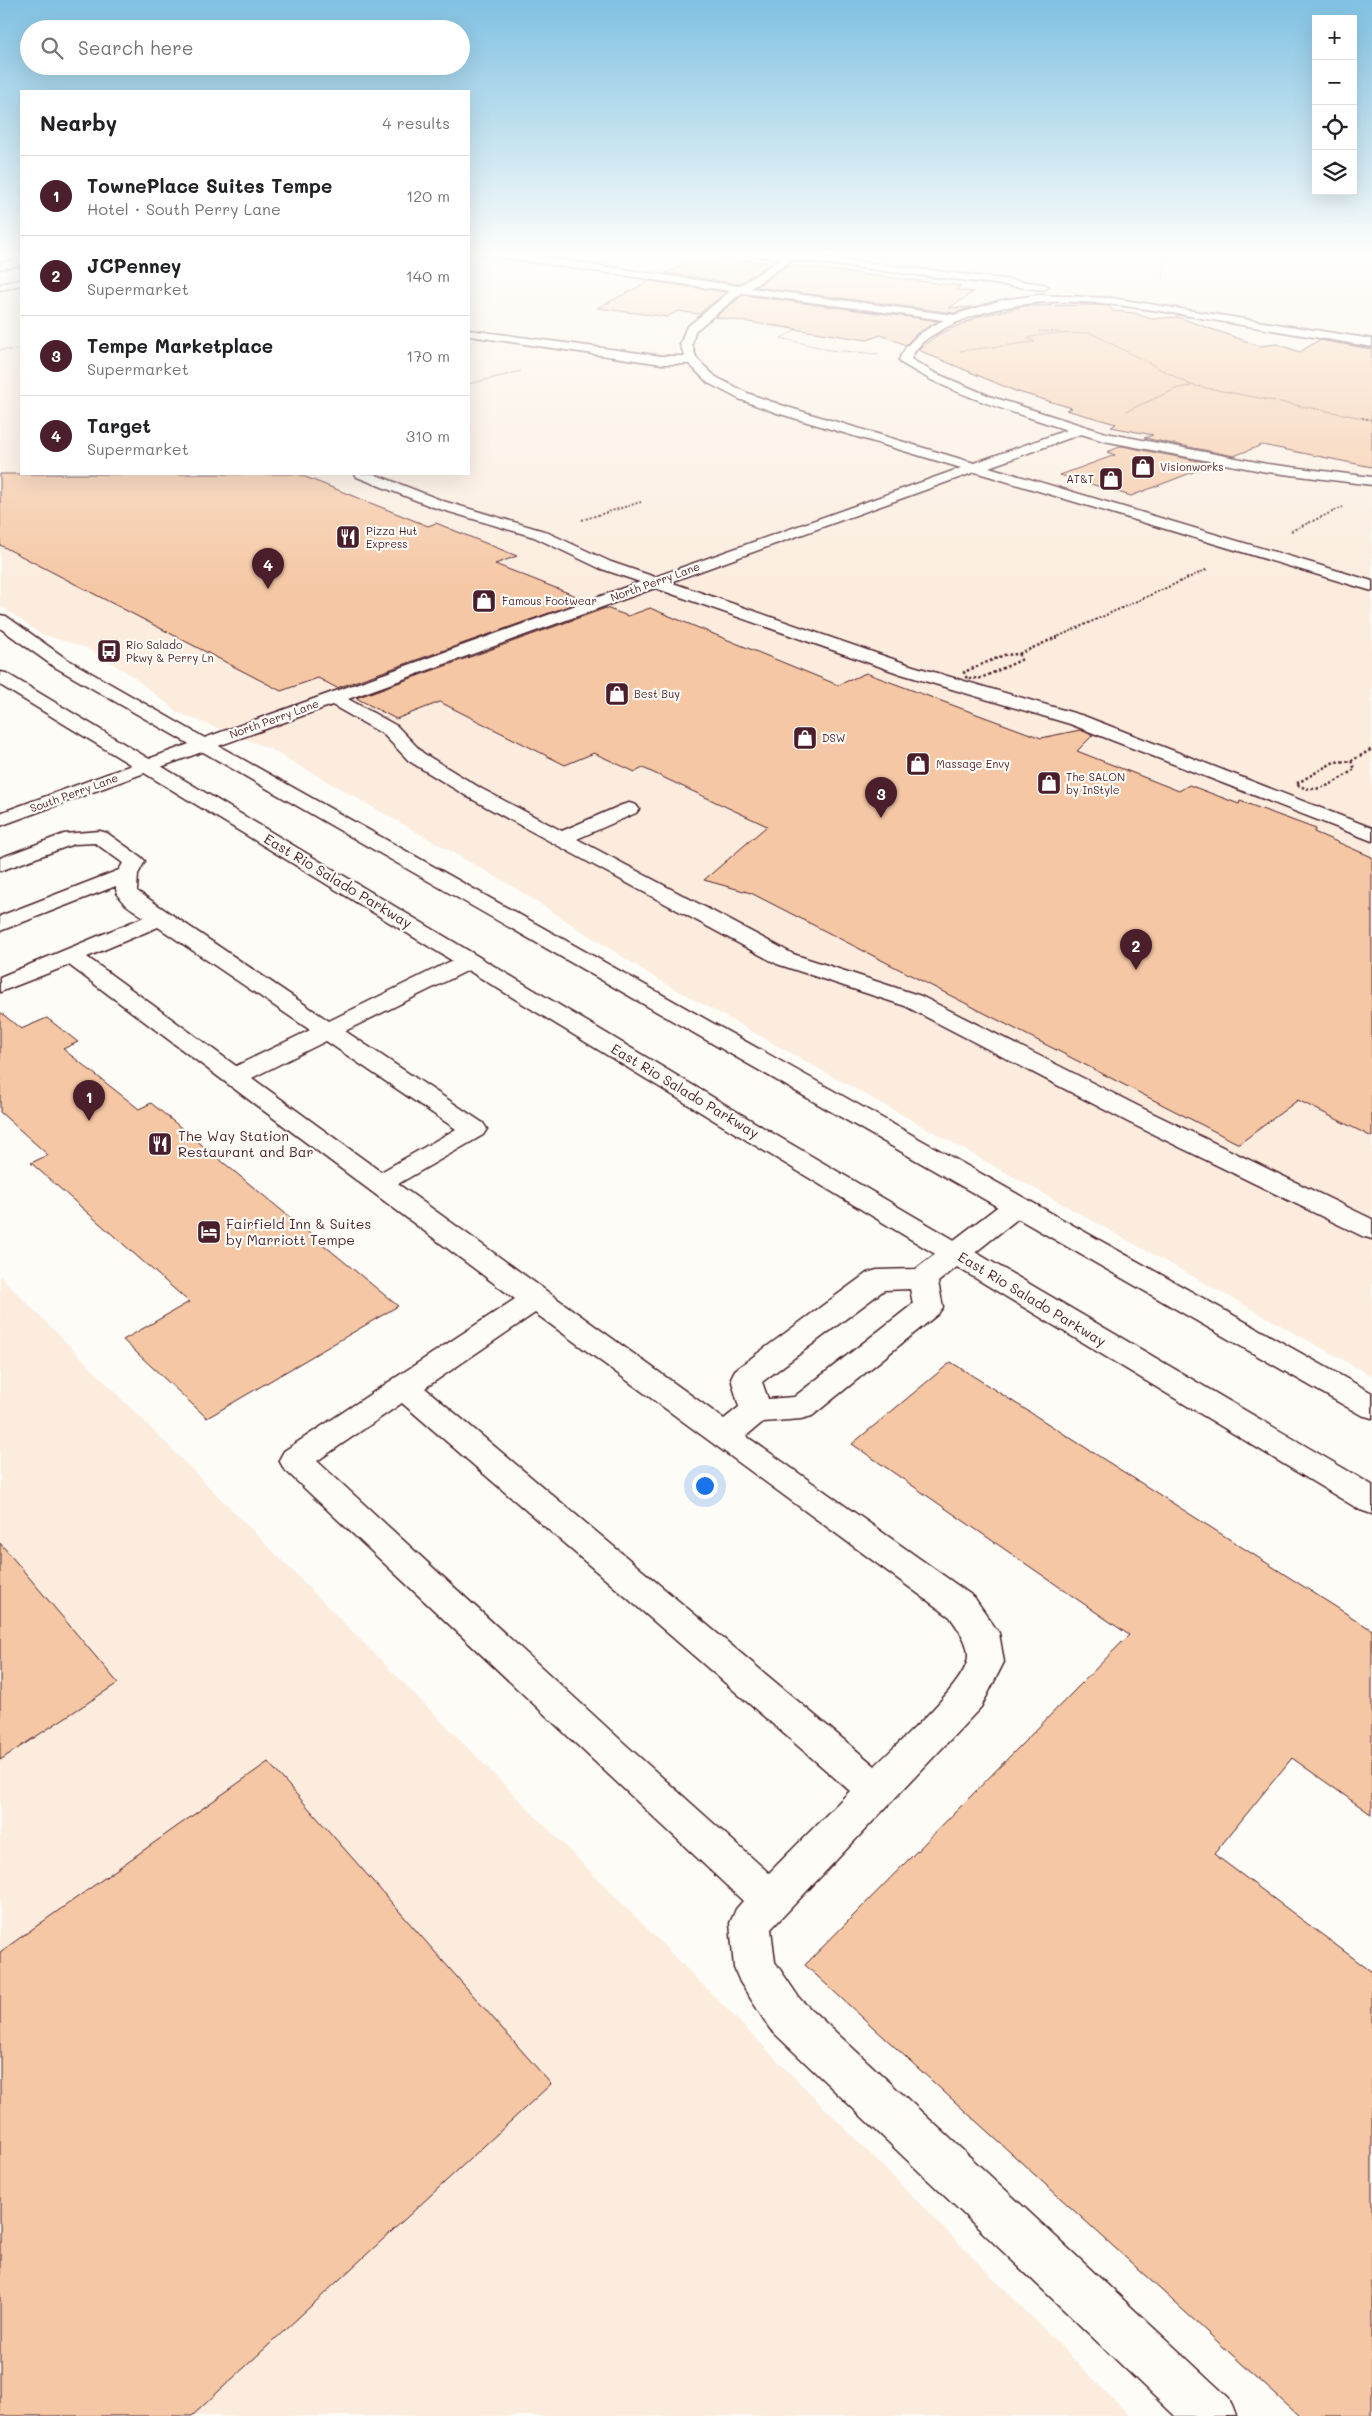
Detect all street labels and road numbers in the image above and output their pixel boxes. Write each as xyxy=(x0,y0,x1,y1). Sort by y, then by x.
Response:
street label: North Perry Lane xyxy=(608,558,702,605)
street label: North Perry Lane xyxy=(227,695,321,742)
street label: South Perry Lane xyxy=(28,770,120,815)
street label: East Rio Salado Parkway xyxy=(261,829,416,932)
street label: East Rio Salado Parkway xyxy=(608,1039,763,1142)
street label: East Rio Salado Parkway xyxy=(955,1247,1110,1350)

